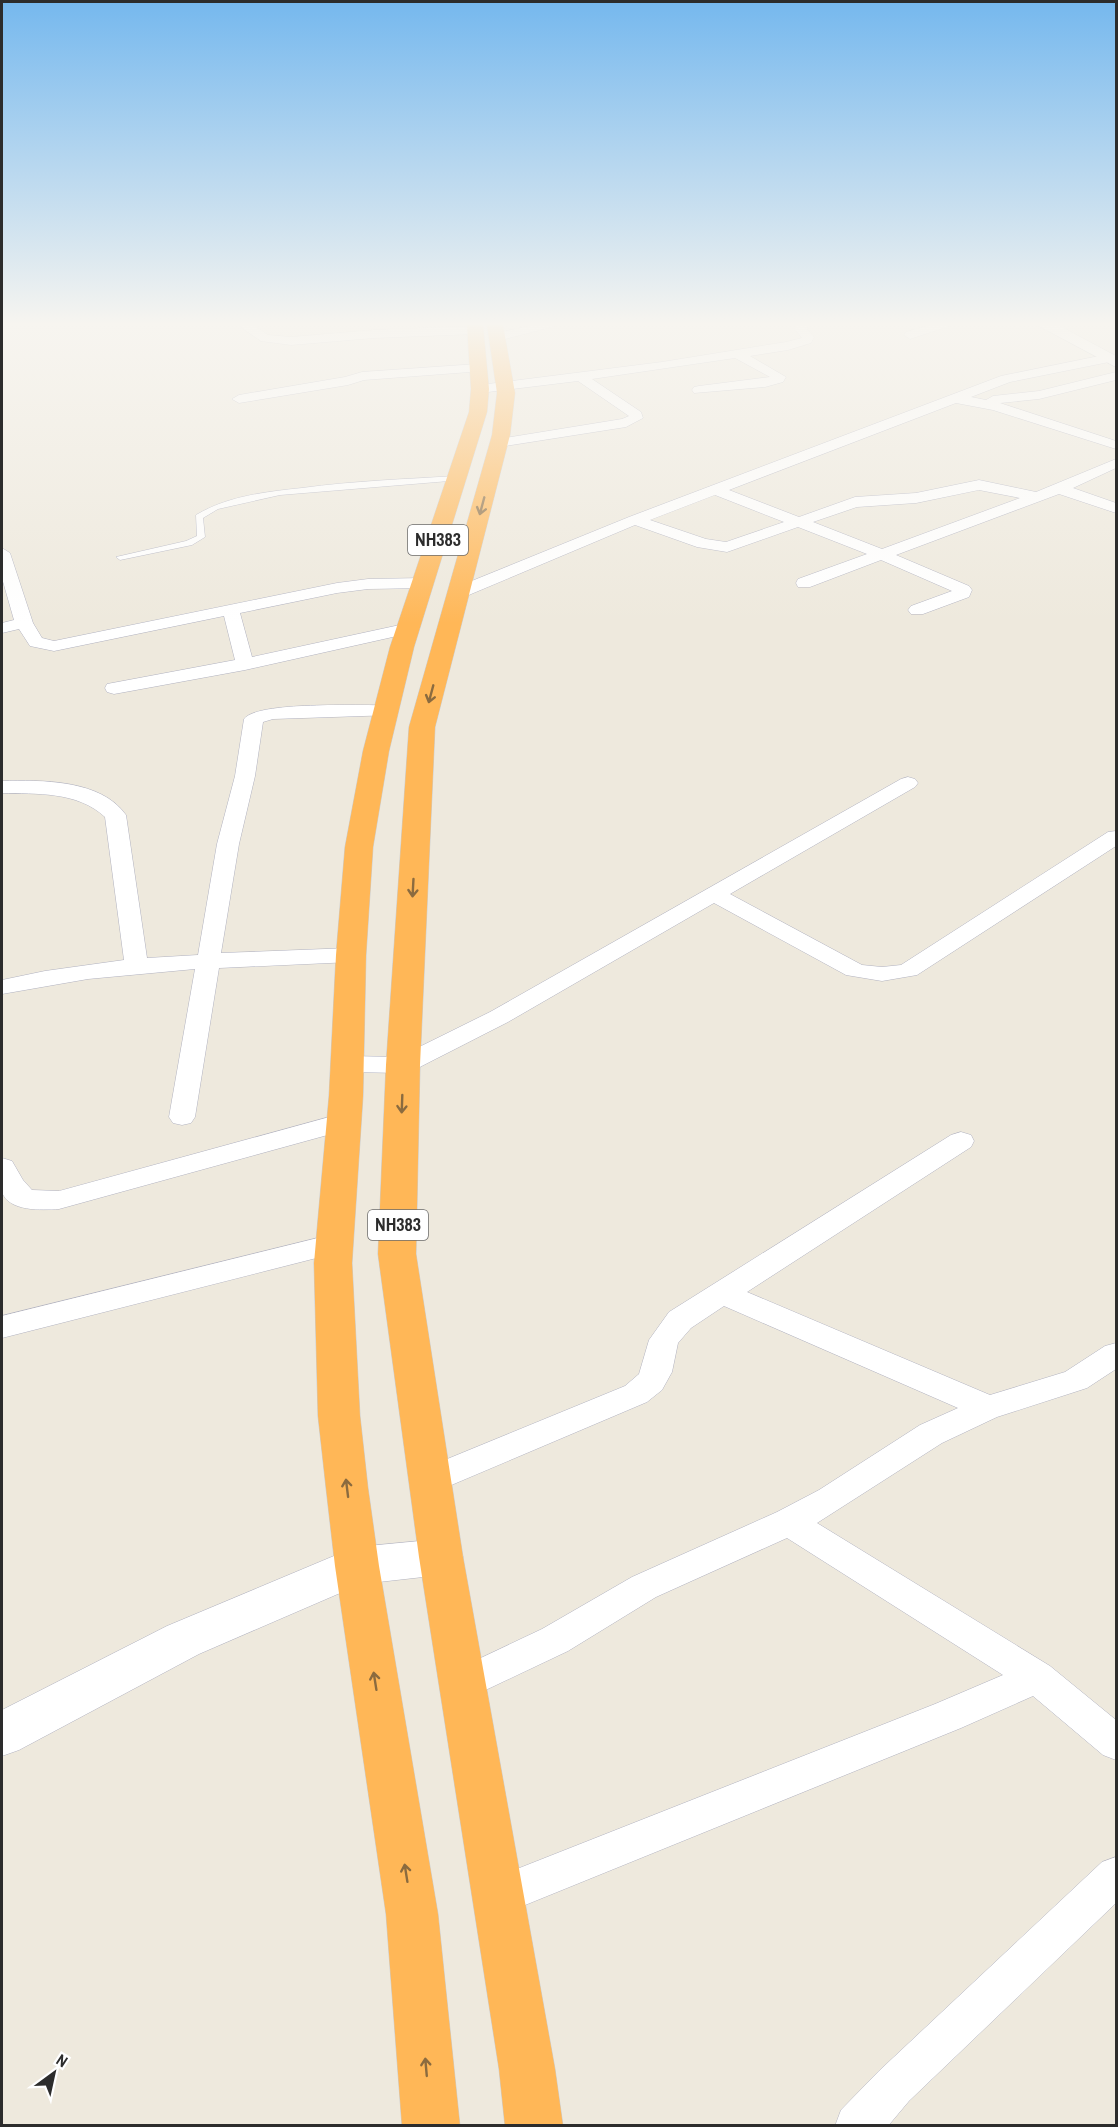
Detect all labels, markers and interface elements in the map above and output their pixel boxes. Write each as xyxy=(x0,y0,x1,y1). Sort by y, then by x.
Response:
one-way arrow xyxy=(476,496,487,515)
road number: NH383 xyxy=(408,525,468,555)
one-way arrow xyxy=(425,684,436,703)
one-way arrow xyxy=(407,877,418,897)
one-way arrow xyxy=(396,1093,407,1113)
road number: NH383 xyxy=(368,1210,428,1240)
one-way arrow xyxy=(341,1478,352,1498)
one-way arrow xyxy=(370,1671,381,1691)
one-way arrow xyxy=(400,1864,411,1884)
north arrow xyxy=(24,2043,84,2103)
text: N xyxy=(52,2049,72,2072)
one-way arrow xyxy=(420,2058,431,2078)

